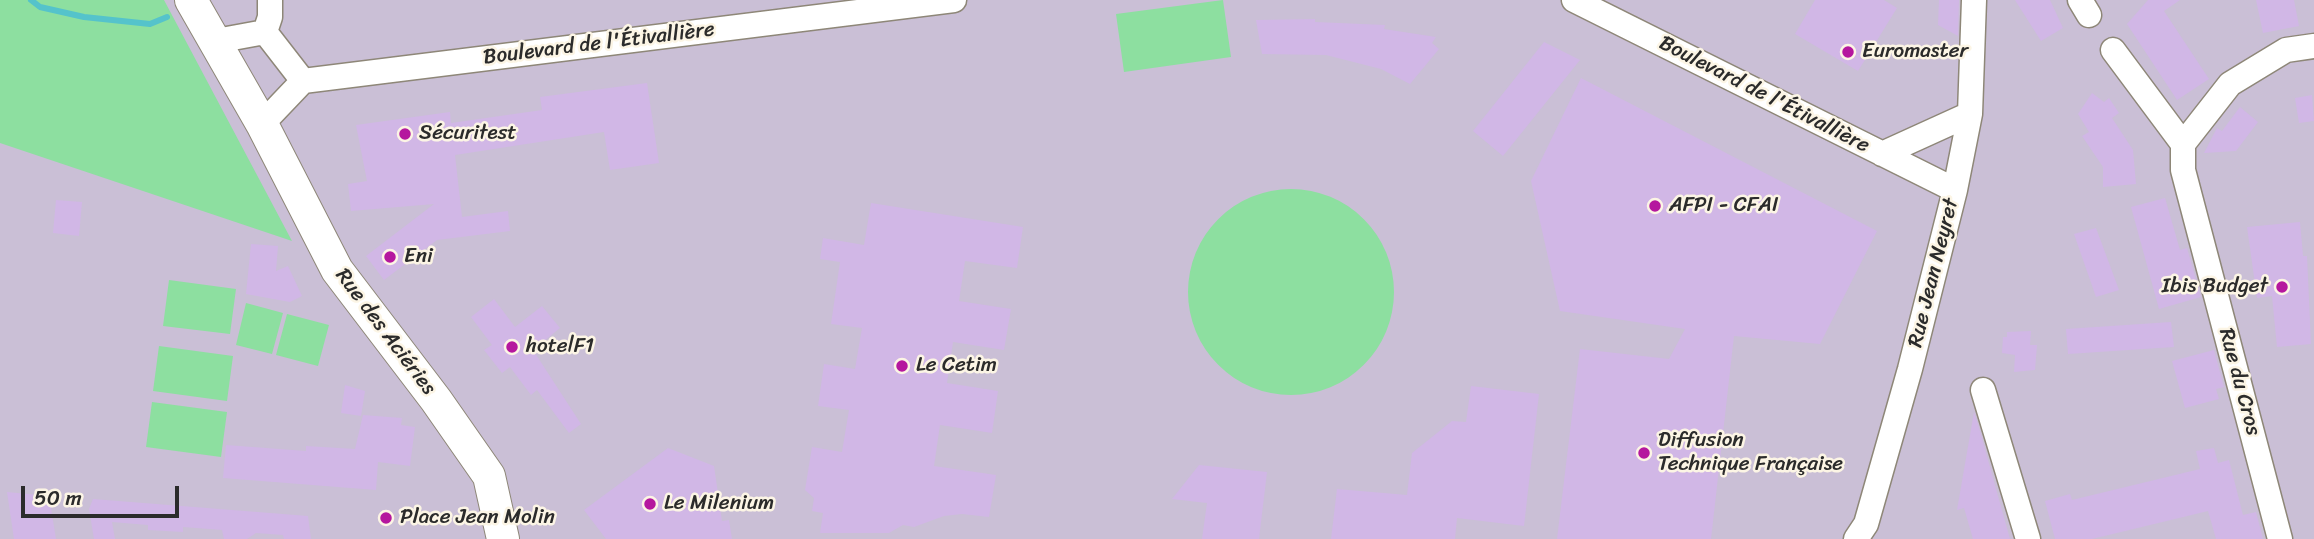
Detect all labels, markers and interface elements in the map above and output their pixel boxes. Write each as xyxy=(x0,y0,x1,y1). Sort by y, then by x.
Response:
street label: Boulevard de l'Étivallière xyxy=(482,17,716,71)
street label: Boulevard de l'Étivallière xyxy=(1655,31,1873,159)
place label: Euromaster xyxy=(1862,39,1968,65)
marker: Euromaster xyxy=(1840,44,1856,60)
place label: Sécuritest xyxy=(419,121,517,147)
marker: Sécuritest xyxy=(397,126,413,142)
place label: AFPI - CFAI xyxy=(1669,193,1778,219)
street label: Rue Jean Neyret xyxy=(1903,196,1965,350)
marker: AFPI - CFAI xyxy=(1647,198,1663,214)
place label: Eni xyxy=(404,244,433,270)
marker: Eni xyxy=(382,249,398,265)
street label: Rue des Aciéries xyxy=(329,264,441,400)
place label: Ibis Budget xyxy=(2162,274,2268,300)
marker: Ibis Budget xyxy=(2274,279,2290,295)
street label: Rue du Cros xyxy=(2213,326,2265,438)
place label: hotelF1 xyxy=(526,334,594,360)
marker: hotelF1 xyxy=(504,339,520,355)
place label: Le Cetim xyxy=(916,353,997,379)
marker: Le Cetim xyxy=(894,358,910,374)
place label: Diffusion Technique Française xyxy=(1658,428,1843,478)
marker: Diffusion Technique Française xyxy=(1636,445,1652,461)
scale bar xyxy=(24,472,182,516)
text: 50 m xyxy=(34,479,82,517)
place label: Le Milenium xyxy=(664,491,774,517)
marker: Le Milenium xyxy=(642,496,658,512)
place label: Place Jean Molin xyxy=(400,505,555,531)
marker: Place Jean Molin xyxy=(378,510,394,526)

